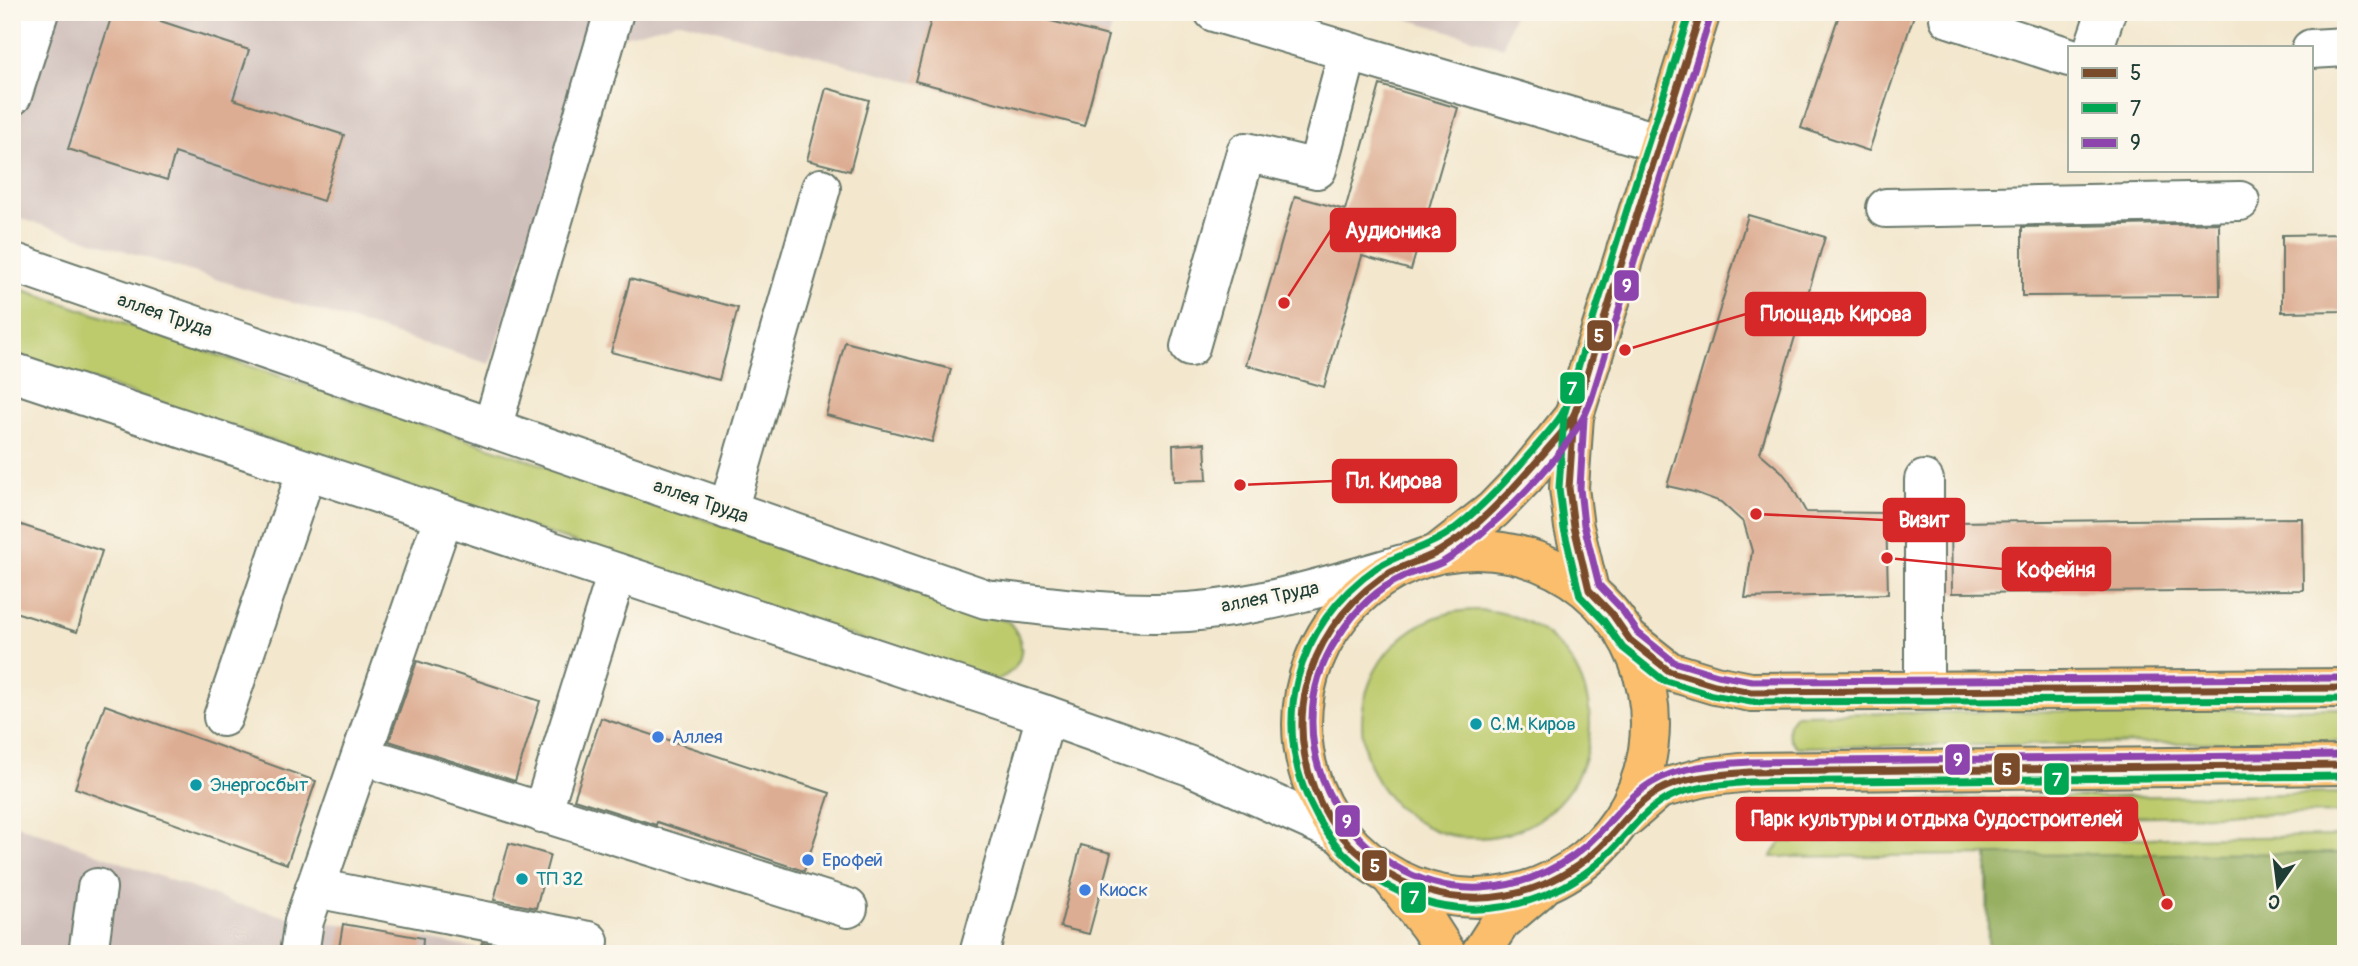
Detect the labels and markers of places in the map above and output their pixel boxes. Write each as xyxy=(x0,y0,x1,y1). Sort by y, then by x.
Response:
callout: Аудионика xyxy=(1331,209,1455,251)
callout: Площадь Кирова xyxy=(1746,293,1925,335)
callout: Пл. Кирова xyxy=(1333,460,1456,502)
callout: Визит xyxy=(1884,499,1964,541)
callout: Кофейня xyxy=(2003,548,2110,590)
place label: С.М. Киров xyxy=(1490,712,1576,736)
marker: С.М. Киров xyxy=(1468,716,1484,732)
place label: Аллея xyxy=(672,725,723,749)
marker: Аллея xyxy=(650,729,666,745)
place label: Энергосбыт xyxy=(210,773,309,797)
marker: Энергосбыт xyxy=(188,777,204,793)
callout: Парк культуры и отдыха Судостроителей xyxy=(1737,798,2137,840)
place label: Ерофей xyxy=(822,848,883,872)
marker: Ерофей xyxy=(800,852,816,868)
place label: ТП 32 xyxy=(536,867,583,891)
marker: ТП 32 xyxy=(514,871,530,887)
place label: Киоск xyxy=(1099,878,1148,902)
marker: Киоск xyxy=(1077,882,1093,898)

